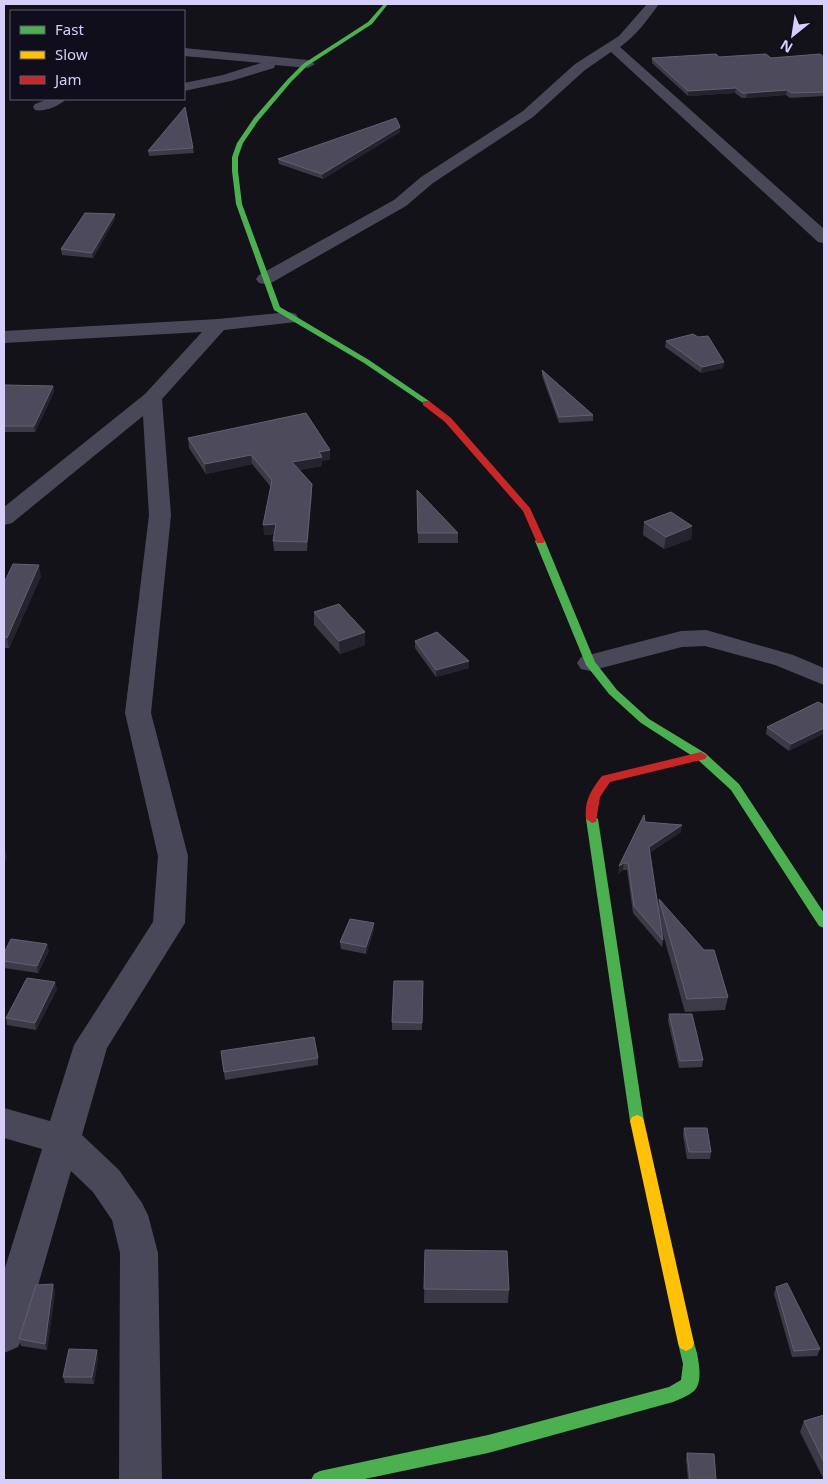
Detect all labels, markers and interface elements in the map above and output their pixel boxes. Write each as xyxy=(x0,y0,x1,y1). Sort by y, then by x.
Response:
legend xyxy=(10,10,185,100)
north arrow xyxy=(768,10,818,60)
text: Fast xyxy=(55,19,84,39)
text: N xyxy=(777,36,796,58)
text: Slow xyxy=(55,44,88,64)
text: Jam xyxy=(53,69,82,89)

